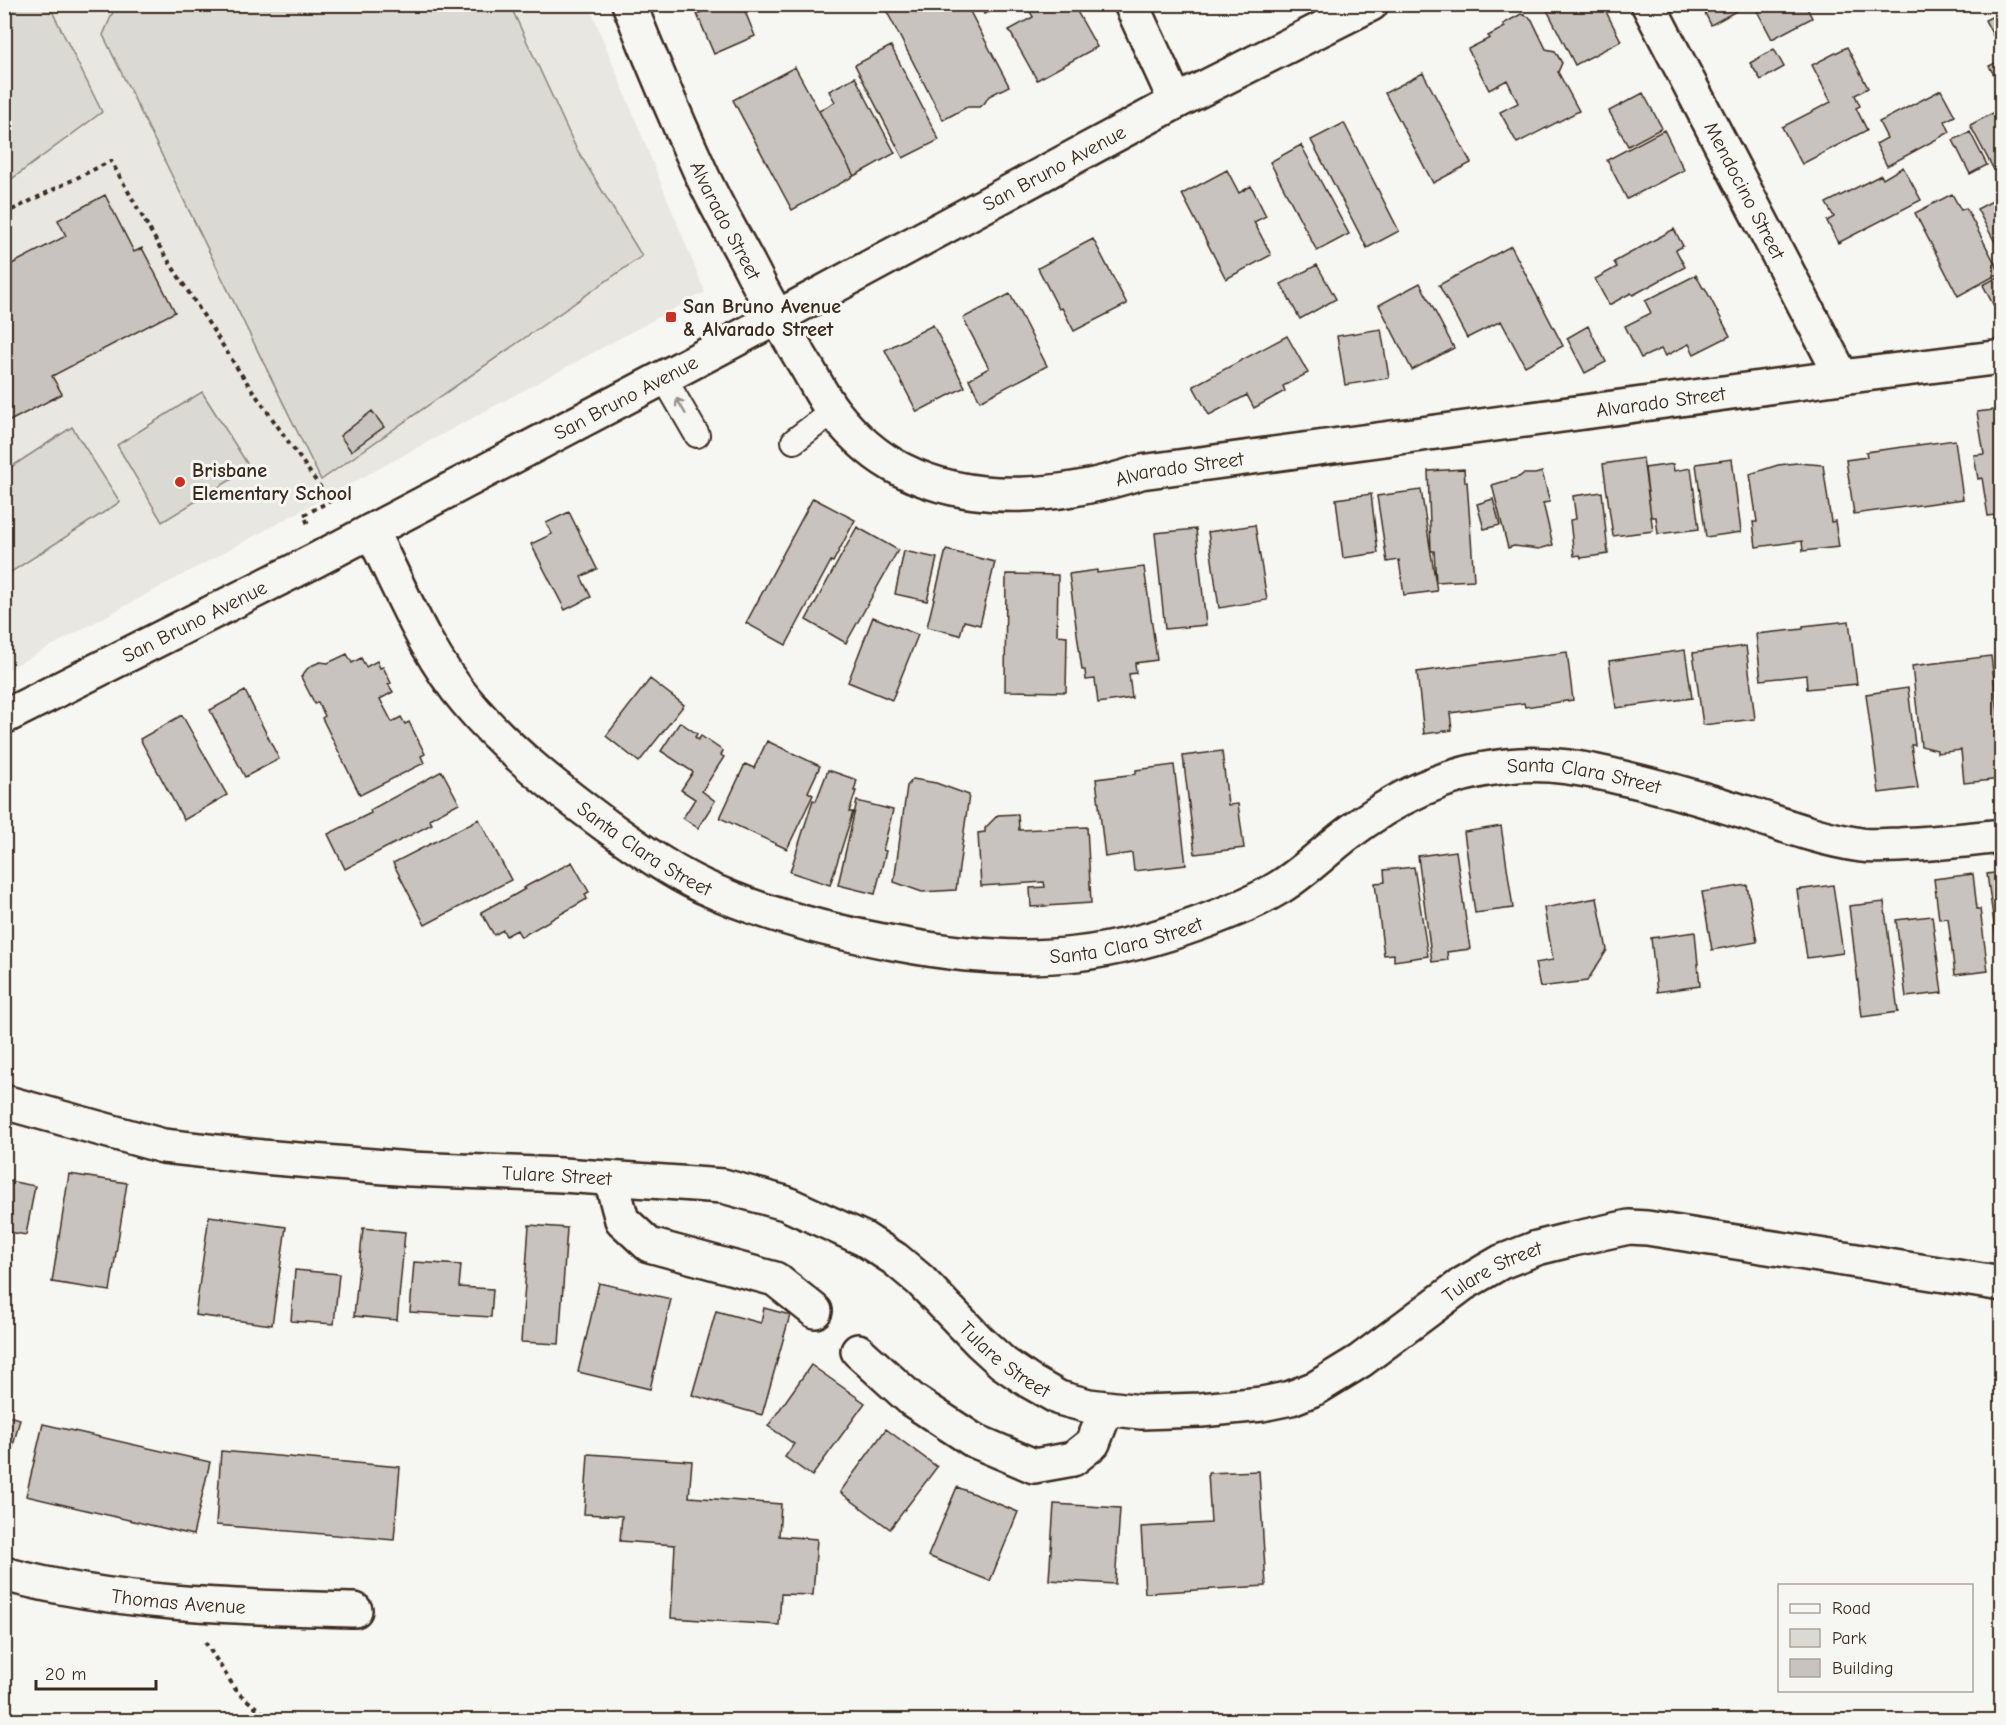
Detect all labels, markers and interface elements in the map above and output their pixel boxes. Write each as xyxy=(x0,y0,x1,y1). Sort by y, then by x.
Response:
street label: Mendocino Street xyxy=(1700,118,1791,264)
street label: San Bruno Avenue xyxy=(979,120,1129,216)
street label: Alvarado Street xyxy=(686,158,766,284)
place label: San Bruno Avenue & Alvarado Street xyxy=(683,295,841,341)
marker: San Bruno Avenue & Alvarado Street xyxy=(664,310,678,324)
street label: San Bruno Avenue xyxy=(550,350,701,445)
street label: Alvarado Street xyxy=(1595,381,1728,422)
one-way arrow xyxy=(674,398,686,415)
street label: Alvarado Street xyxy=(1112,447,1246,491)
place label: Brisbane Elementary School xyxy=(192,459,352,505)
marker: Brisbane Elementary School xyxy=(173,475,187,489)
street label: San Bruno Avenue xyxy=(118,575,270,667)
street label: Santa Clara Street xyxy=(1506,753,1665,799)
street label: Santa Clara Street xyxy=(573,796,717,901)
street label: Santa Clara Street xyxy=(1049,911,1207,968)
street label: Tulare Street xyxy=(501,1161,614,1190)
street label: Tulare Street xyxy=(1438,1236,1545,1307)
street label: Tulare Street xyxy=(955,1316,1055,1403)
street label: Thomas Avenue xyxy=(110,1584,246,1618)
legend xyxy=(1778,1584,1973,1692)
text: Road xyxy=(1832,1598,1871,1619)
text: Park xyxy=(1832,1628,1867,1649)
scale bar xyxy=(36,1653,156,1691)
text: Building xyxy=(1832,1658,1894,1679)
text: 20 m xyxy=(45,1664,86,1685)

